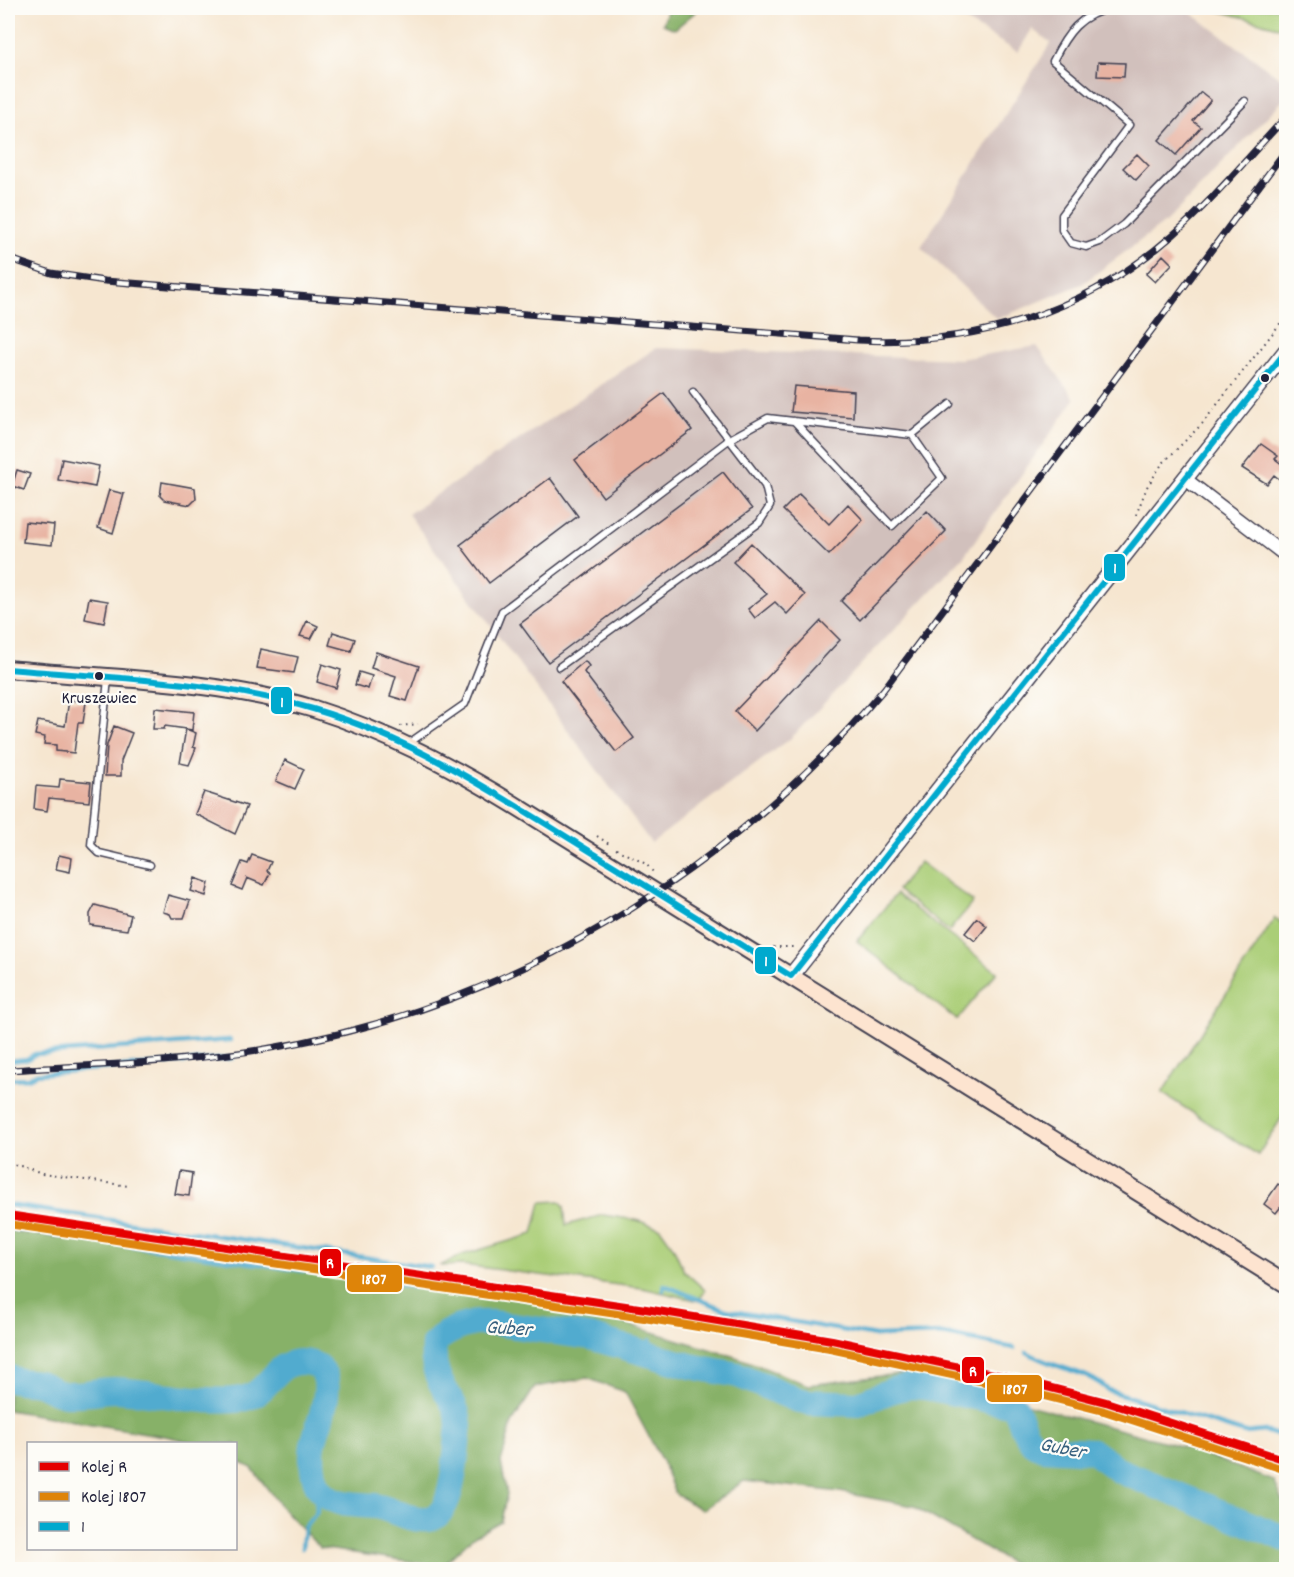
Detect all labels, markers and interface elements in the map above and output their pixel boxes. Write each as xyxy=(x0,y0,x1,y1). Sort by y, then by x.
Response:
unlabelled marker xyxy=(1259,372,1271,384)
line badge: 1 xyxy=(1103,553,1126,582)
text: 1 xyxy=(1113,558,1117,581)
marker: Kruszewiec xyxy=(93,670,105,682)
line badge: 1 xyxy=(270,686,293,715)
place label: Kruszewiec xyxy=(61,687,137,712)
text: 1 xyxy=(280,692,284,715)
line badge: 1 xyxy=(754,946,777,975)
text: 1 xyxy=(764,951,768,974)
line badge: R xyxy=(319,1248,342,1277)
text: R xyxy=(326,1253,334,1276)
line badge: 1807 xyxy=(346,1264,403,1293)
text: 1807 xyxy=(362,1269,386,1292)
water label: Guber xyxy=(485,1313,535,1347)
line badge: R xyxy=(961,1356,985,1384)
text: R xyxy=(969,1361,977,1384)
line badge: 1807 xyxy=(986,1374,1043,1403)
text: 1807 xyxy=(1003,1379,1027,1402)
water label: Guber xyxy=(1037,1431,1090,1469)
legend xyxy=(27,1442,237,1550)
text: Kolej R xyxy=(81,1456,127,1481)
text: Kolej 1807 xyxy=(81,1486,146,1511)
text: 1 xyxy=(81,1516,85,1541)

